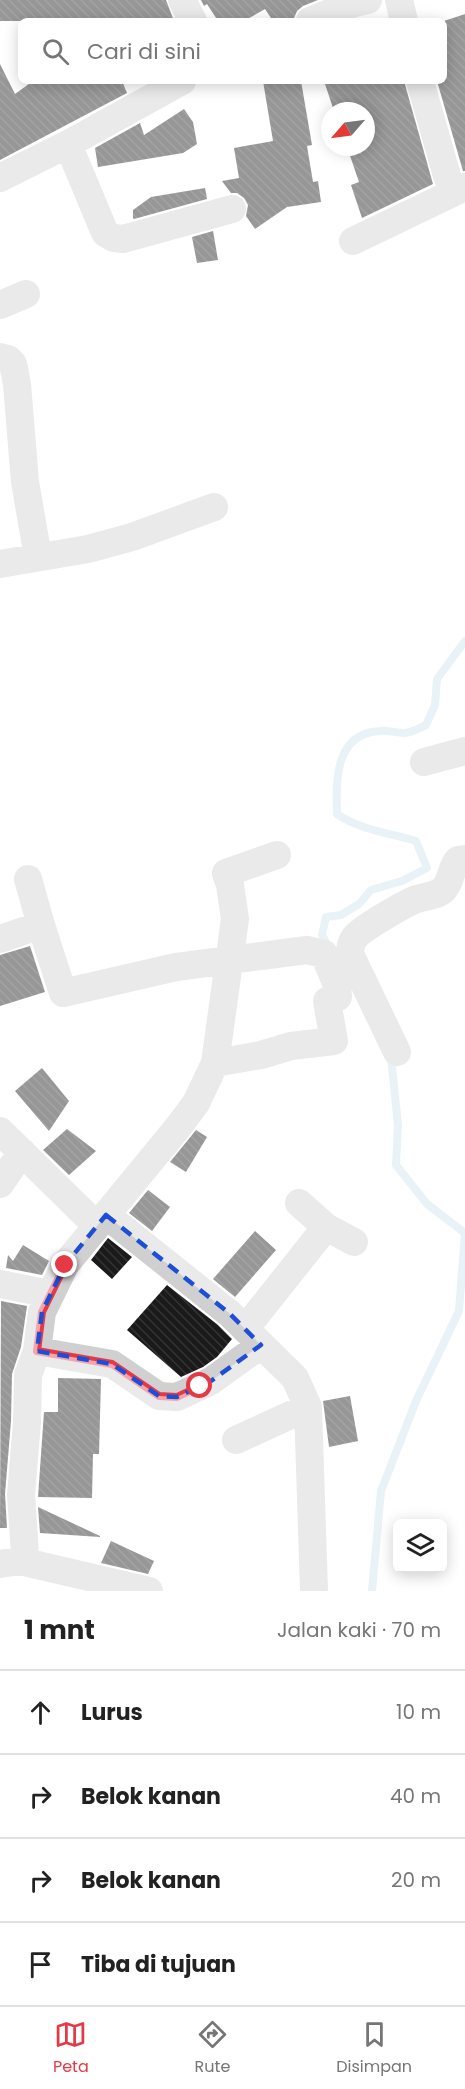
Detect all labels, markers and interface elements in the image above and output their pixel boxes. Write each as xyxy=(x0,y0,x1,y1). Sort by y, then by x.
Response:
search box xyxy=(18,18,447,84)
icon: search xyxy=(39,35,72,68)
text: Cari di sini xyxy=(87,36,201,67)
north arrow xyxy=(321,102,375,156)
route end xyxy=(51,1251,77,1277)
route start xyxy=(186,1372,212,1398)
map controls xyxy=(393,1519,447,1573)
button: layers xyxy=(393,1519,447,1573)
text: 1 mnt xyxy=(24,1612,95,1648)
text: Jalan kaki · 70 m xyxy=(277,1616,441,1644)
icon: ahead xyxy=(24,1696,57,1729)
text: Lurus xyxy=(81,1697,143,1728)
text: 10 m xyxy=(396,1698,441,1726)
icon: right xyxy=(24,1780,57,1813)
text: Belok kanan xyxy=(81,1781,221,1812)
text: 40 m xyxy=(390,1782,441,1810)
icon: right xyxy=(24,1864,57,1897)
text: Belok kanan xyxy=(81,1865,221,1896)
text: 20 m xyxy=(391,1866,441,1894)
icon: arrive xyxy=(24,1948,57,1981)
text: Tiba di tujuan xyxy=(81,1949,236,1980)
tab: Peta xyxy=(53,2018,89,2079)
tab: Rute xyxy=(195,2018,230,2079)
tab: Disimpan xyxy=(336,2018,412,2079)

